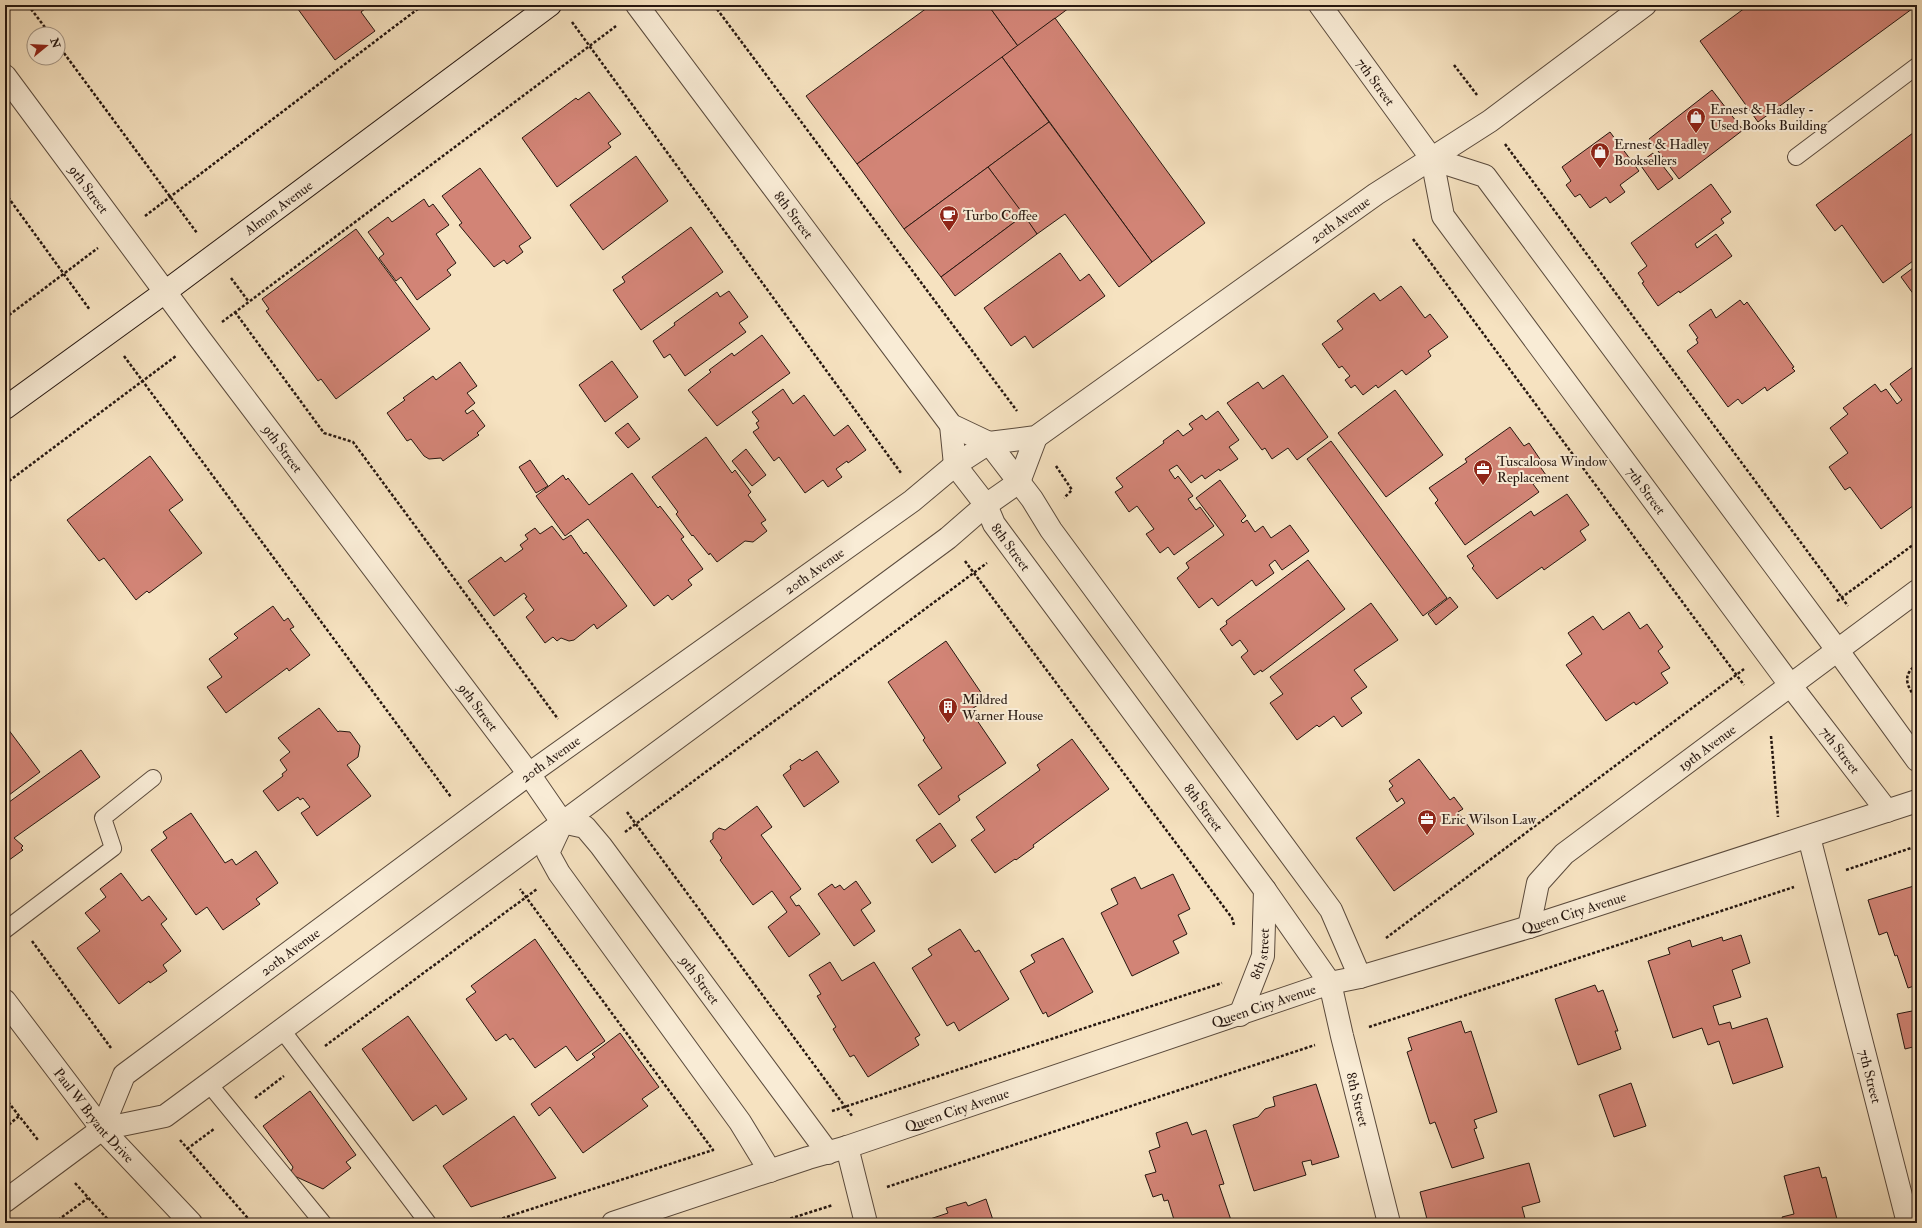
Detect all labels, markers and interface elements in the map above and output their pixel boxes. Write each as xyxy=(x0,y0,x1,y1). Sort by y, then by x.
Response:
north arrow xyxy=(26,26,66,66)
text: N xyxy=(47,35,63,51)
street label: 7th Street xyxy=(1352,55,1399,110)
place label: Ernest & Hadley - Used Books Building xyxy=(1710,101,1828,134)
shop icon: Ernest & Hadley - Used Books Building xyxy=(1685,106,1707,134)
place label: Ernest & Hadley Booksellers xyxy=(1614,136,1710,169)
shop icon: Ernest & Hadley Booksellers xyxy=(1589,141,1611,169)
street label: 9th Street xyxy=(65,161,112,217)
street label: Almon Avenue xyxy=(240,177,316,239)
street label: 8th Street xyxy=(770,188,817,243)
street label: 20th Avenue xyxy=(1307,193,1374,247)
cafe icon: Turbo Coffee xyxy=(938,204,960,232)
place label: Turbo Coffee xyxy=(963,207,1038,224)
street label: 9th Street xyxy=(258,421,306,477)
place label: Tuscaloosa Window Replacement xyxy=(1497,453,1608,487)
office icon: Tuscaloosa Window Replacement xyxy=(1472,458,1494,486)
street label: 7th Street xyxy=(1623,464,1669,518)
street label: 8th Street xyxy=(987,520,1034,575)
street label: 20th Avenue xyxy=(781,544,848,598)
street label: 9th Street xyxy=(454,679,502,735)
place label: Mildred Warner House xyxy=(961,691,1043,724)
building icon: Mildred Warner House xyxy=(937,696,959,724)
street label: 19th Avenue xyxy=(1675,721,1739,775)
street label: 7th Street xyxy=(1816,723,1864,778)
street label: 20th Avenue xyxy=(517,732,584,786)
street label: 8th Street xyxy=(1180,780,1227,835)
office icon: Eric Wilson Law xyxy=(1416,808,1438,836)
place label: Eric Wilson Law xyxy=(1441,811,1537,828)
street label: Queen City Avenue xyxy=(1520,888,1628,938)
street label: 20th Avenue xyxy=(257,924,323,980)
street label: 8th street xyxy=(1247,928,1273,982)
street label: 9th Street xyxy=(676,952,723,1008)
street label: Queen City Avenue xyxy=(1209,980,1318,1032)
street label: 7th Street xyxy=(1855,1048,1885,1106)
street label: Paul W Bryant Drive xyxy=(50,1065,138,1167)
street label: 8th Street xyxy=(1342,1071,1373,1129)
street label: Queen City Avenue xyxy=(903,1085,1011,1136)

